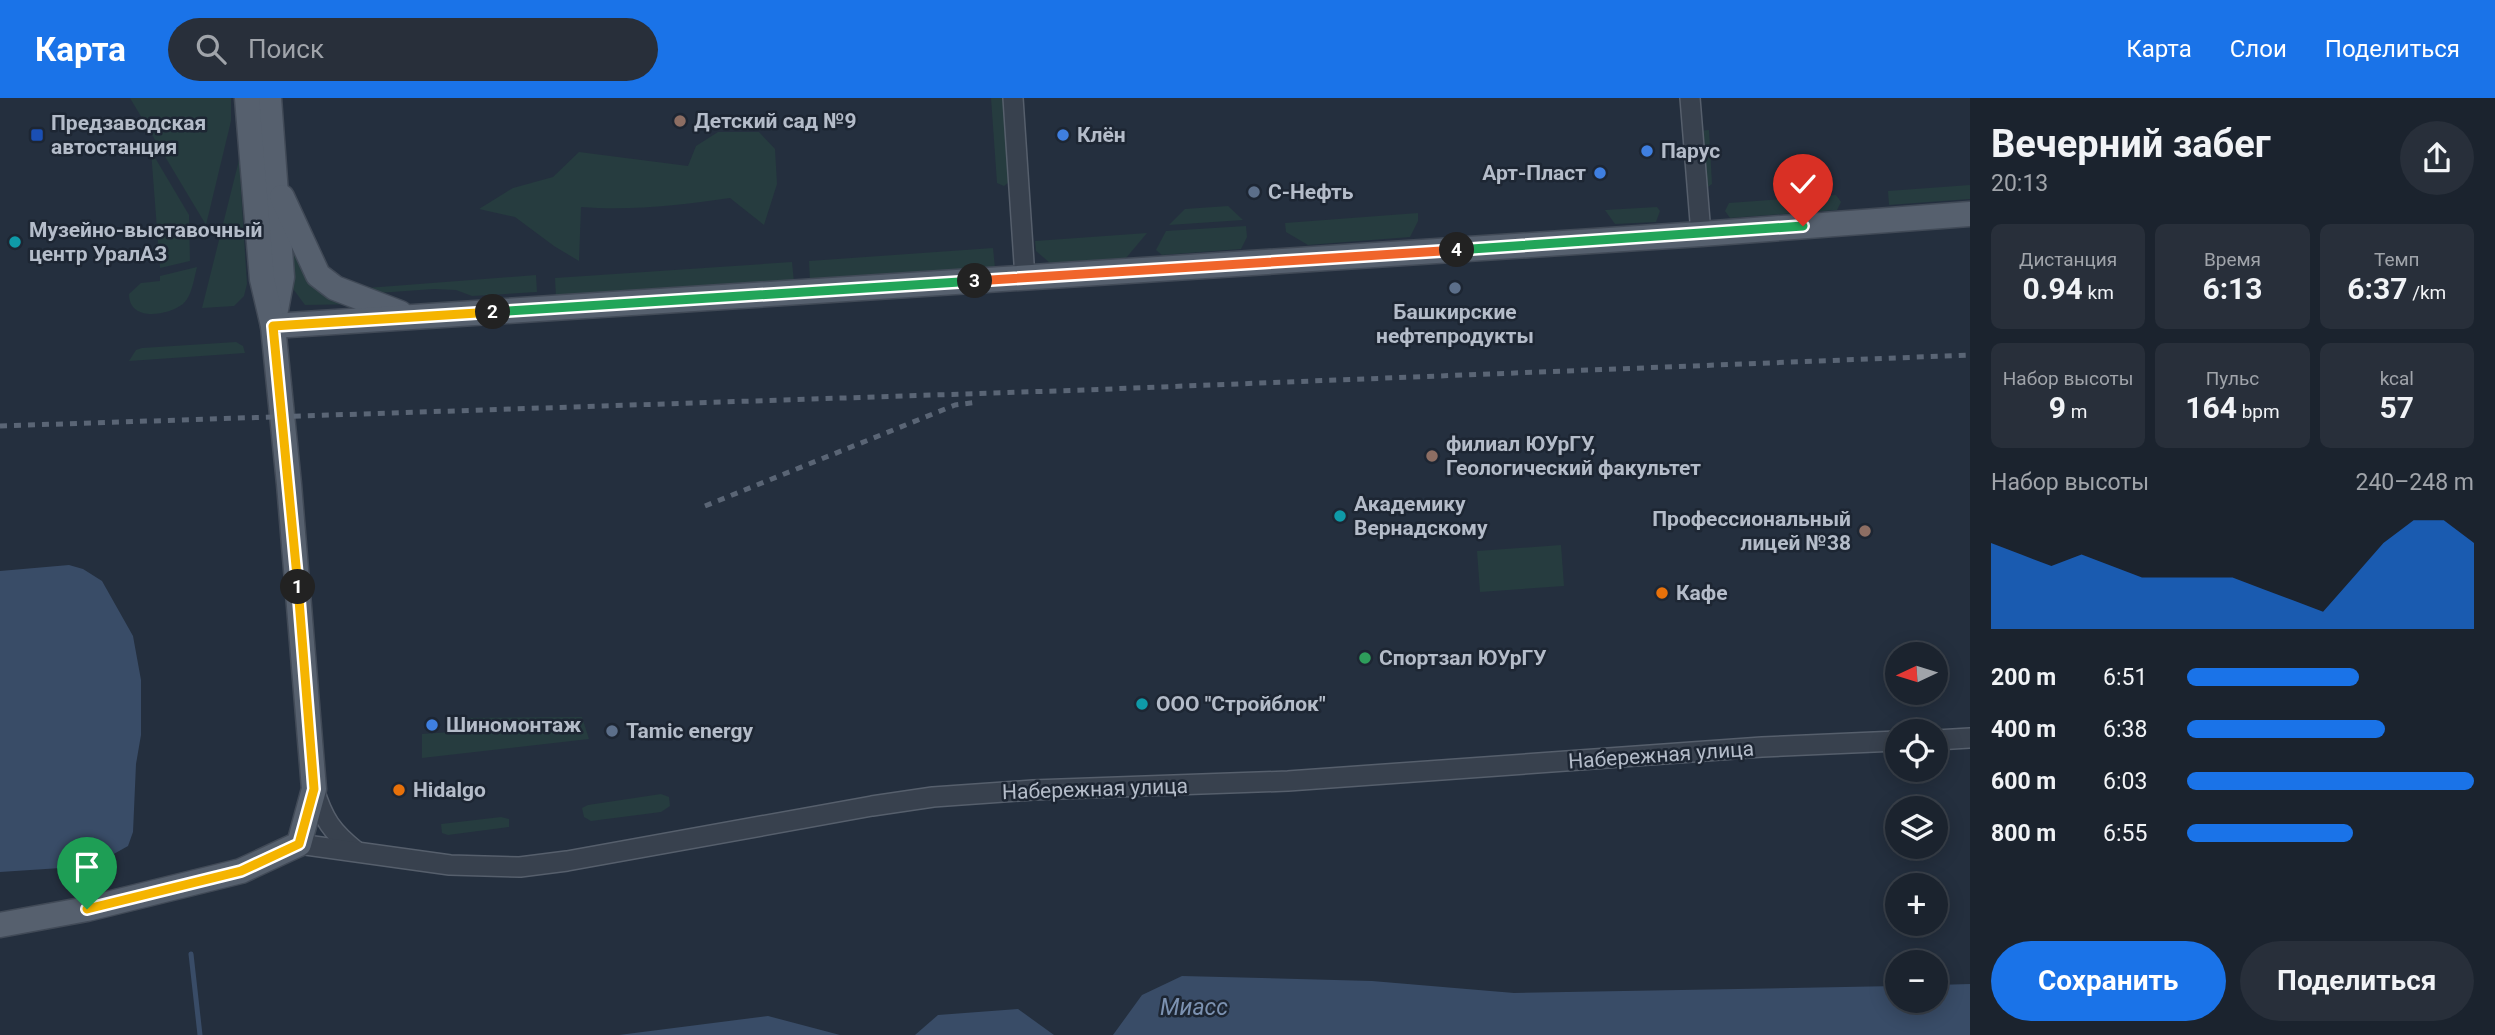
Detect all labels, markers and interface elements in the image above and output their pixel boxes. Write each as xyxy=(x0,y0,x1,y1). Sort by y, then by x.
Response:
search box xyxy=(168,18,658,81)
text: Карта xyxy=(35,30,126,69)
icon: search xyxy=(192,30,230,68)
text: Поиск xyxy=(248,34,324,64)
text: Карта xyxy=(2126,35,2192,63)
text: Слои xyxy=(2230,35,2287,63)
text: Поделиться xyxy=(2325,35,2460,63)
place label: Детский сад №9 xyxy=(694,109,857,133)
place label: Предзаводская автостанция xyxy=(51,111,206,159)
marker: Детский сад №9 xyxy=(672,113,688,129)
button: share xyxy=(2400,121,2474,195)
text: Вечерний забег xyxy=(1991,122,2271,166)
place label: Клён xyxy=(1077,123,1126,147)
marker: Предзаводская автостанция xyxy=(29,127,45,143)
marker: Клён xyxy=(1055,127,1071,143)
place label: Парус xyxy=(1661,139,1720,163)
marker: Парус xyxy=(1639,143,1655,159)
pin xyxy=(1773,154,1833,226)
place label: Арт-Пласт xyxy=(1482,161,1586,185)
marker: Арт-Пласт xyxy=(1592,165,1608,181)
icon: check xyxy=(1784,165,1822,203)
text: 20:13 xyxy=(1991,170,2048,197)
place label: С-Нефть xyxy=(1268,180,1354,204)
marker: С-Нефть xyxy=(1246,184,1262,200)
place label: Музейно-выставочный центр УралАЗ xyxy=(29,218,263,266)
pin: 4 xyxy=(1440,232,1474,268)
marker: Музейно-выставочный центр УралАЗ xyxy=(7,234,23,250)
text: 4 xyxy=(1451,238,1462,261)
text: Дистанция xyxy=(2019,248,2117,271)
text: Время xyxy=(2204,248,2261,271)
text: Темп xyxy=(2374,248,2420,271)
pin: 3 xyxy=(958,264,992,298)
text: 3 xyxy=(969,269,980,292)
text: 0.94 xyxy=(2022,271,2083,306)
text: 6:13 xyxy=(2202,271,2263,306)
text: 6:37 xyxy=(2347,271,2407,306)
marker: Башкирские нефтепродукты xyxy=(1447,280,1463,296)
text: km xyxy=(2083,281,2114,304)
text: /km xyxy=(2407,281,2446,304)
pin: 2 xyxy=(476,294,510,330)
text: 2 xyxy=(487,300,498,323)
place label: Башкирские нефтепродукты xyxy=(1376,300,1534,348)
text: Набор высоты xyxy=(2003,367,2134,390)
text: Пульс xyxy=(2206,367,2259,390)
text: kcal xyxy=(2380,367,2414,390)
text: 9 xyxy=(2049,390,2066,425)
text: 164 xyxy=(2185,390,2237,425)
text: 57 xyxy=(2380,390,2414,425)
text: m xyxy=(2066,400,2087,423)
text: bpm xyxy=(2237,400,2280,423)
place label: филиал ЮУрГУ, Геологический факультет xyxy=(1446,432,1701,480)
marker: филиал ЮУрГУ, Геологический факультет xyxy=(1424,448,1440,464)
text: Набор высоты xyxy=(1991,469,2149,496)
text: 240–248 m xyxy=(2355,469,2474,496)
place label: Академику Вернадскому xyxy=(1354,492,1488,540)
place label: Профессиональный лицей №38 xyxy=(1652,507,1851,555)
marker: Академику Вернадскому xyxy=(1332,508,1348,524)
marker: Профессиональный лицей №38 xyxy=(1857,523,1873,539)
pin: 1 xyxy=(280,570,316,604)
text: 1 xyxy=(292,575,303,598)
place label: Кафе xyxy=(1676,581,1728,605)
marker: Кафе xyxy=(1654,585,1670,601)
north arrow xyxy=(1885,642,1948,705)
map controls xyxy=(1885,642,1948,1013)
place label: Спортзал ЮУрГУ xyxy=(1379,646,1546,670)
marker: Спортзал ЮУрГУ xyxy=(1357,650,1373,666)
text: 200 m xyxy=(1991,664,2056,691)
text: 6:51 xyxy=(2103,664,2147,691)
place label: ООО "Стройблок" xyxy=(1156,692,1326,716)
marker: ООО "Стройблок" xyxy=(1134,696,1150,712)
place label: Шиномонтаж xyxy=(446,713,581,737)
text: 400 m xyxy=(1991,716,2056,743)
text: 6:38 xyxy=(2103,716,2147,743)
marker: Шиномонтаж xyxy=(424,717,440,733)
place label: Tamic energy xyxy=(626,719,754,743)
button: locate xyxy=(1885,719,1948,782)
marker: Tamic energy xyxy=(604,723,620,739)
street label: Набережная улица xyxy=(1567,737,1755,773)
text: 600 m xyxy=(1991,768,2056,795)
text: 6:03 xyxy=(2103,768,2147,795)
street label: Набережная улица xyxy=(1002,774,1188,804)
place label: Hidalgo xyxy=(413,778,486,802)
marker: Hidalgo xyxy=(391,782,407,798)
button: layers xyxy=(1885,796,1948,859)
text: 800 m xyxy=(1991,820,2056,847)
text: 6:55 xyxy=(2103,820,2147,847)
pin xyxy=(57,837,117,909)
icon: arrive xyxy=(68,848,106,886)
button: + xyxy=(1885,873,1948,936)
button: Сохранить xyxy=(1991,941,2226,1021)
button: Поделиться xyxy=(2240,941,2474,1021)
button: − xyxy=(1885,950,1948,1013)
water label: Миасс xyxy=(1160,994,1228,1021)

